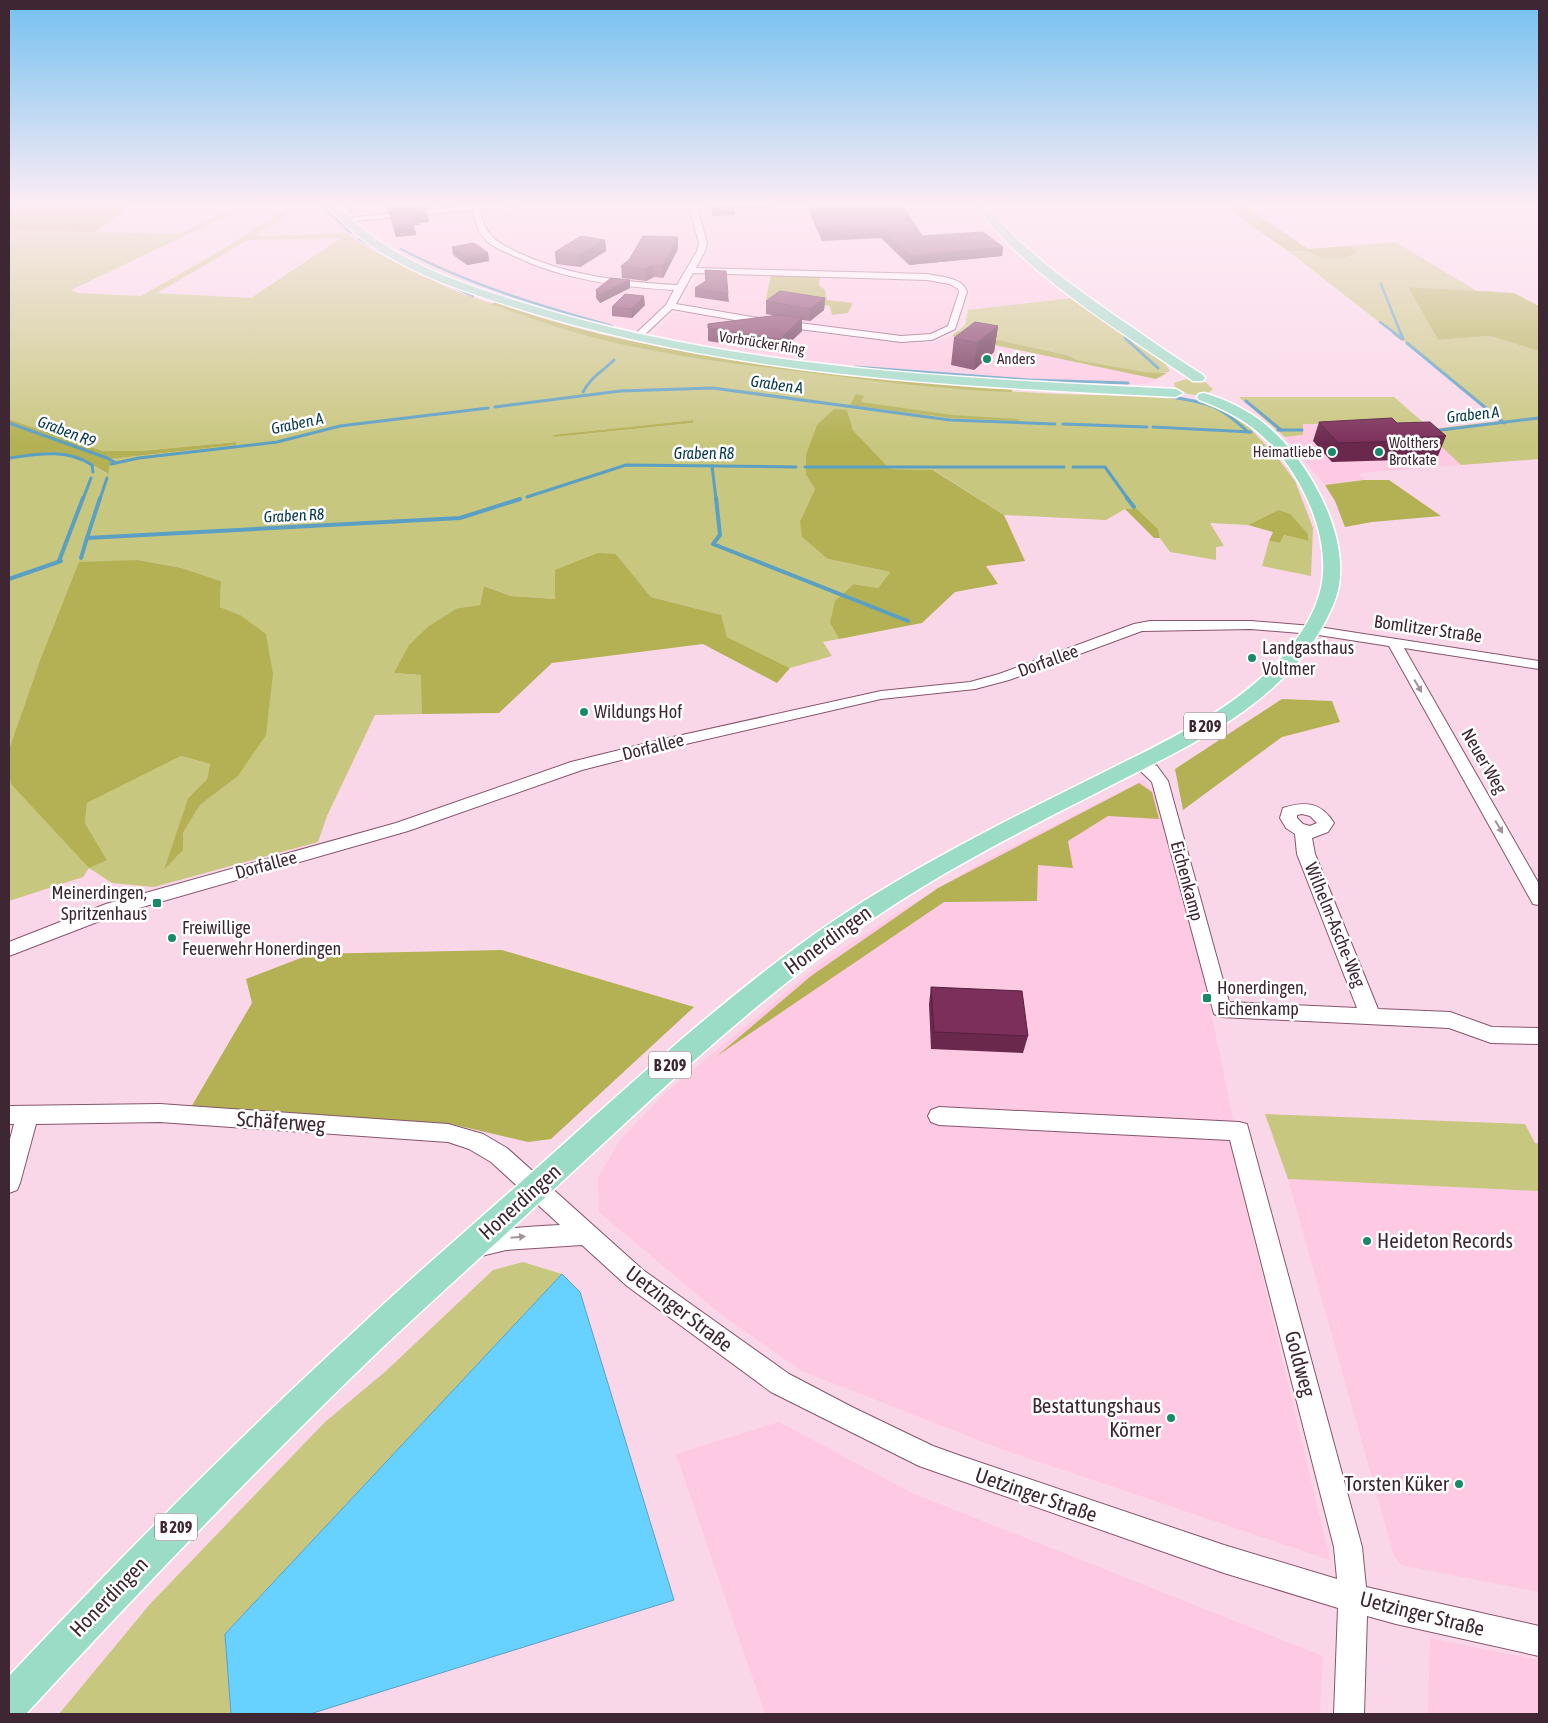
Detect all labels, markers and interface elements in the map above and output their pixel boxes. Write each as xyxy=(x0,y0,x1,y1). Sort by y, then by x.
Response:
street label: Vorbrücker Ring xyxy=(718,327,807,358)
place label: Anders xyxy=(997,350,1035,367)
marker: Anders xyxy=(981,353,993,365)
water label: Graben A xyxy=(750,371,805,397)
water label: Graben A xyxy=(1446,402,1500,426)
water label: Graben A xyxy=(269,409,325,437)
water label: Graben R9 xyxy=(36,412,99,450)
place label: Wolthers Brotkate xyxy=(1389,434,1439,468)
place label: Heimatliebe xyxy=(1253,443,1322,460)
water label: Graben R8 xyxy=(674,444,735,462)
marker: Heimatliebe xyxy=(1326,446,1338,458)
marker: Wolthers Brotkate xyxy=(1373,446,1385,458)
water label: Graben R8 xyxy=(263,504,325,526)
street label: Bomlitzer Straße xyxy=(1373,611,1484,646)
place label: Landgasthaus Voltmer xyxy=(1262,637,1354,679)
street label: Dorfallee xyxy=(1015,640,1081,681)
marker: Landgasthaus Voltmer xyxy=(1246,652,1258,664)
one-way arrow xyxy=(1414,679,1422,694)
place label: Wildungs Hof xyxy=(594,701,682,722)
marker: Wildungs Hof xyxy=(578,706,590,718)
road number: B 209 xyxy=(1184,712,1226,739)
street label: Neuer Weg xyxy=(1457,724,1512,797)
street label: Dorfallee xyxy=(620,729,686,764)
one-way arrow xyxy=(1494,821,1503,834)
street label: Eichenkamp xyxy=(1167,839,1208,923)
street label: Dorfallee xyxy=(233,846,299,883)
street label: Wilhelm-Asche-Weg xyxy=(1301,859,1370,991)
place label: Meinerdingen, Spritzenhaus xyxy=(52,882,147,924)
marker: Meinerdingen, Spritzenhaus xyxy=(151,897,163,909)
street label: Honerdingen xyxy=(779,900,875,979)
place label: Freiwillige Feuerwehr Honerdingen xyxy=(182,917,341,959)
marker: Freiwillige Feuerwehr Honerdingen xyxy=(166,932,178,944)
place label: Honerdingen, Eichenkamp xyxy=(1217,977,1307,1019)
marker: Honerdingen, Eichenkamp xyxy=(1201,992,1213,1004)
road number: B 209 xyxy=(649,1052,691,1078)
street label: Schäferweg xyxy=(236,1106,326,1136)
street label: Honerdingen xyxy=(474,1158,565,1244)
place label: Heideton Records xyxy=(1377,1228,1513,1252)
one-way arrow xyxy=(511,1233,527,1241)
marker: Heideton Records xyxy=(1361,1235,1373,1247)
street label: Uetzinger Straße xyxy=(621,1260,738,1356)
street label: Goldweg xyxy=(1281,1328,1321,1399)
place label: Bestattungshaus Körner xyxy=(1032,1393,1162,1441)
marker: Bestattungshaus Körner xyxy=(1165,1412,1177,1424)
street label: Uetzinger Straße xyxy=(972,1462,1101,1526)
place label: Torsten Küker xyxy=(1344,1471,1450,1495)
marker: Torsten Küker xyxy=(1453,1478,1465,1490)
road number: B 209 xyxy=(155,1514,197,1540)
street label: Honerdingen xyxy=(64,1552,152,1641)
street label: Uetzinger Straße xyxy=(1357,1586,1487,1640)

